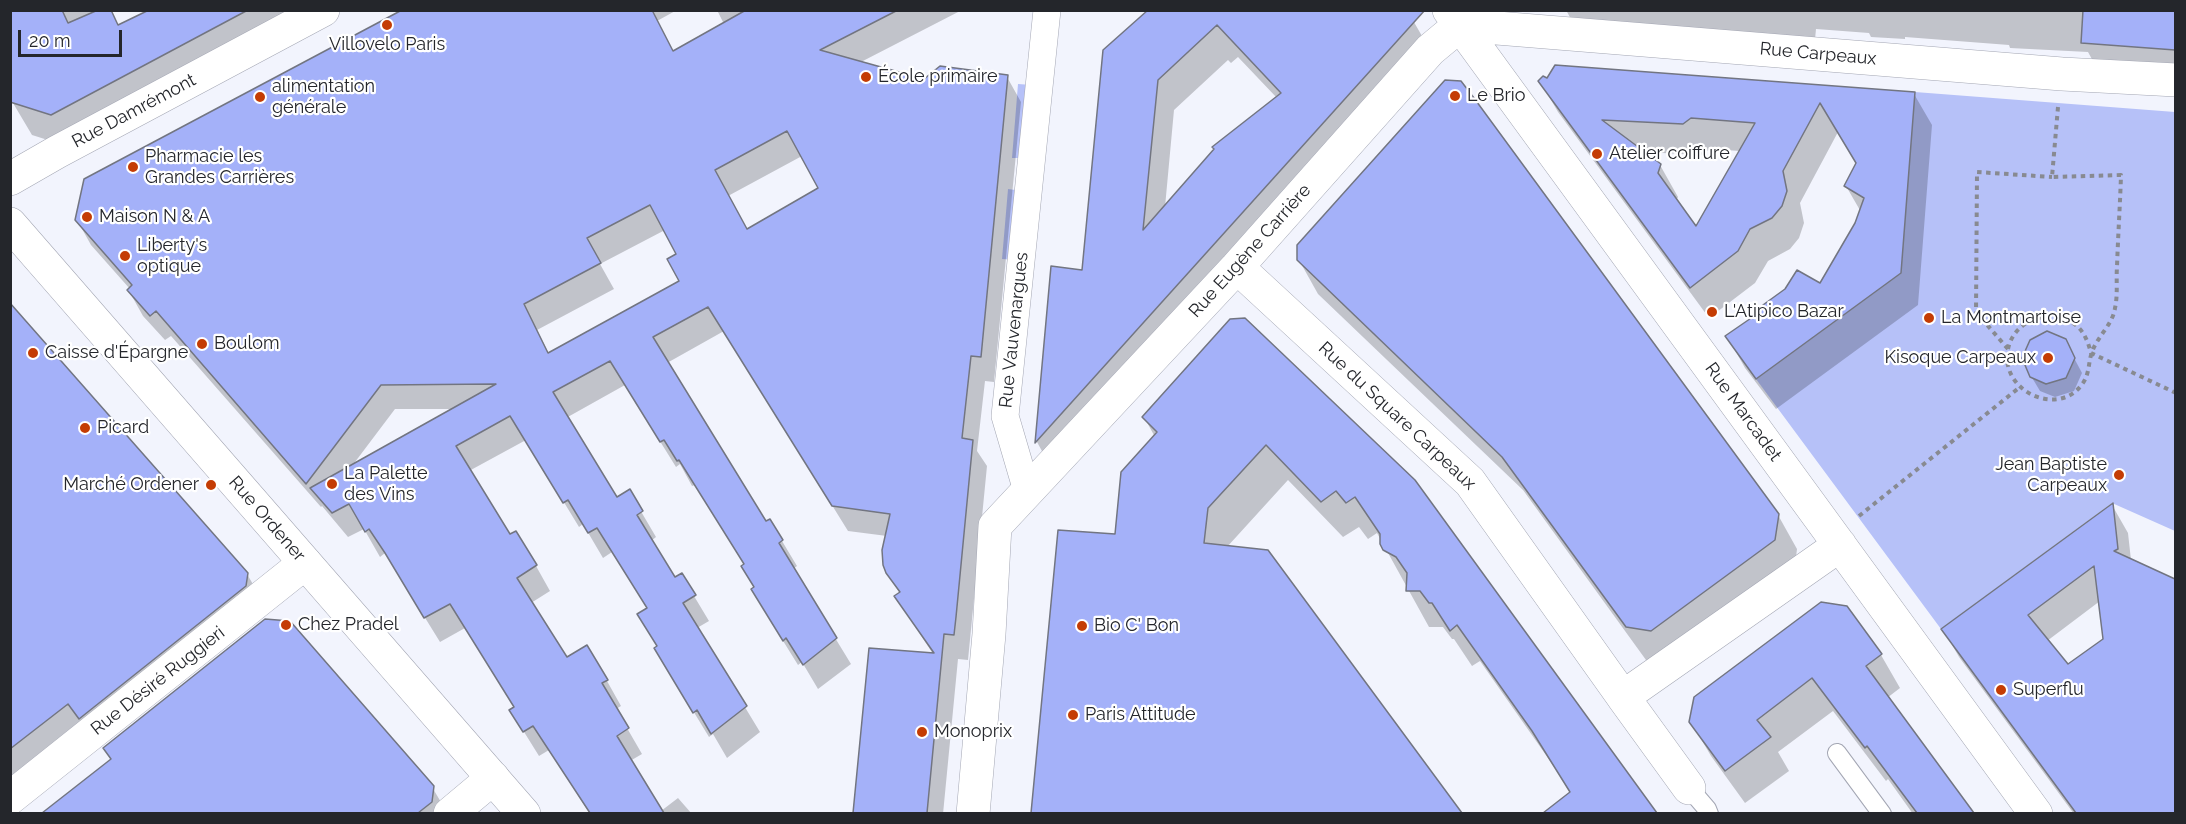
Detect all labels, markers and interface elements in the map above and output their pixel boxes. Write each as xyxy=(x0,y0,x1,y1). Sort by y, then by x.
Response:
scale bar xyxy=(21,18,124,56)
marker: Villovelo Paris xyxy=(380,18,394,32)
text: 20 m xyxy=(29,30,71,51)
place label: Villovelo Paris xyxy=(329,34,445,56)
street label: Rue Carpeaux xyxy=(1759,38,1877,70)
place label: École primaire xyxy=(878,66,997,88)
street label: Rue Damrémont xyxy=(68,69,200,153)
marker: École primaire xyxy=(859,70,873,84)
place label: alimentation générale xyxy=(272,76,375,118)
place label: Le Brio xyxy=(1467,85,1525,107)
marker: Le Brio xyxy=(1448,89,1462,103)
marker: alimentation générale xyxy=(253,90,267,104)
place label: Atelier coiffure xyxy=(1609,143,1730,165)
place label: Pharmacie les Grandes Carrières xyxy=(145,146,294,188)
marker: Atelier coiffure xyxy=(1590,147,1604,161)
marker: Pharmacie les Grandes Carrières xyxy=(126,160,140,174)
street label: Rue Eugène Carrière xyxy=(1184,180,1316,322)
place label: Maison N & A xyxy=(99,206,210,228)
marker: Maison N & A xyxy=(80,210,94,224)
place label: Liberty's optique xyxy=(137,235,207,278)
marker: Liberty's optique xyxy=(118,249,132,263)
street label: Rue Vauvenargues xyxy=(995,251,1033,409)
place label: L'Atipico Bazar xyxy=(1724,301,1844,323)
marker: L'Atipico Bazar xyxy=(1705,305,1719,319)
place label: La Montmartoise xyxy=(1941,307,2081,329)
marker: La Montmartoise xyxy=(1922,311,1936,325)
place label: Boulom xyxy=(214,333,280,355)
marker: Boulom xyxy=(195,337,209,351)
street label: Rue du Square Carpeaux xyxy=(1314,337,1480,495)
place label: Caisse d'Épargne xyxy=(45,342,188,364)
marker: Caisse d'Épargne xyxy=(26,346,40,360)
place label: Kisoque Carpeaux xyxy=(1884,347,2036,369)
marker: Kisoque Carpeaux xyxy=(2041,351,2055,365)
street label: Rue Marcadet xyxy=(1700,359,1786,465)
place label: Picard xyxy=(97,417,149,439)
marker: Picard xyxy=(78,421,92,435)
place label: Jean Baptiste Carpeaux xyxy=(1995,454,2107,496)
place label: La Palette des Vins xyxy=(344,463,428,506)
marker: Jean Baptiste Carpeaux xyxy=(2112,468,2126,482)
street label: Rue Ordener xyxy=(224,472,310,566)
place label: Marché Ordener xyxy=(63,474,199,496)
marker: La Palette des Vins xyxy=(325,477,339,491)
marker: Marché Ordener xyxy=(204,478,218,492)
place label: Chez Pradel xyxy=(298,614,399,636)
place label: Bio C' Bon xyxy=(1094,615,1179,637)
marker: Chez Pradel xyxy=(279,618,293,632)
marker: Bio C' Bon xyxy=(1075,619,1089,633)
street label: Rue Désiré Ruggieri xyxy=(87,622,229,740)
place label: Superflu xyxy=(2013,679,2084,701)
marker: Superflu xyxy=(1994,683,2008,697)
place label: Paris Attitude xyxy=(1085,704,1196,726)
marker: Paris Attitude xyxy=(1066,708,1080,722)
place label: Monoprix xyxy=(934,721,1012,743)
marker: Monoprix xyxy=(915,725,929,739)

